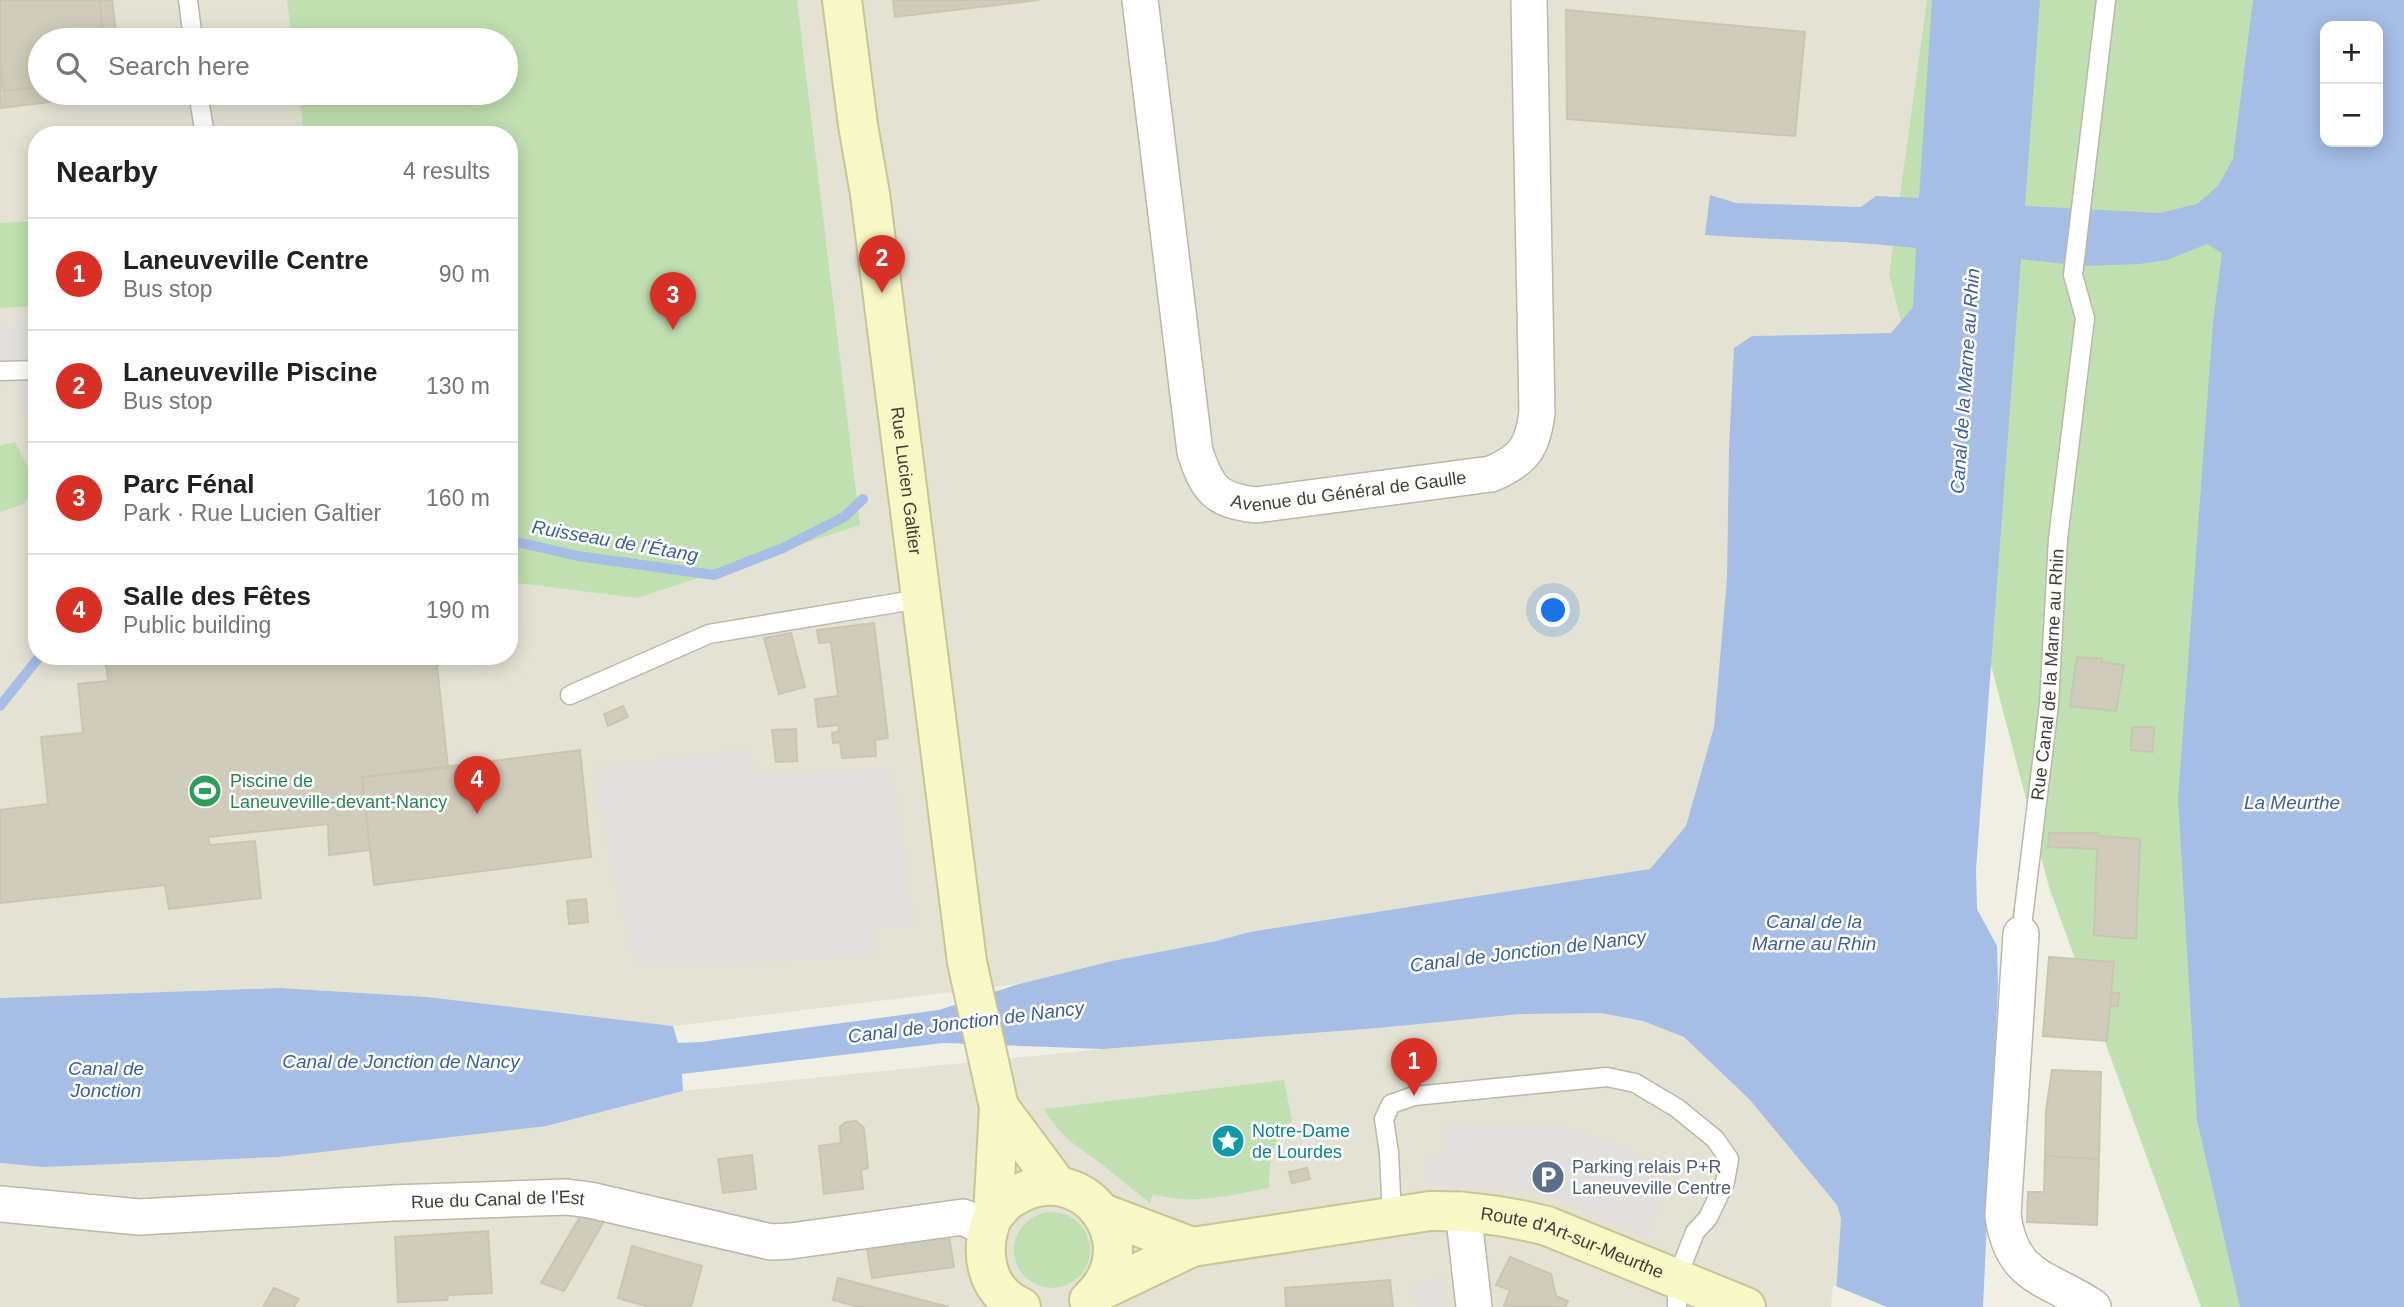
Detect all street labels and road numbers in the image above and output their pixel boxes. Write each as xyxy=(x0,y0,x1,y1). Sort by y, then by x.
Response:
street label: Rue Lucien Galtier xyxy=(887,405,925,556)
street label: Avenue du Général de Gaulle xyxy=(1229,467,1467,515)
street label: Rue Canal de la Marne au Rhin xyxy=(2027,548,2067,801)
street label: Rue du Canal de l'Est xyxy=(411,1187,586,1212)
street label: Route d'Art-sur-Meurthe xyxy=(1479,1203,1667,1282)

